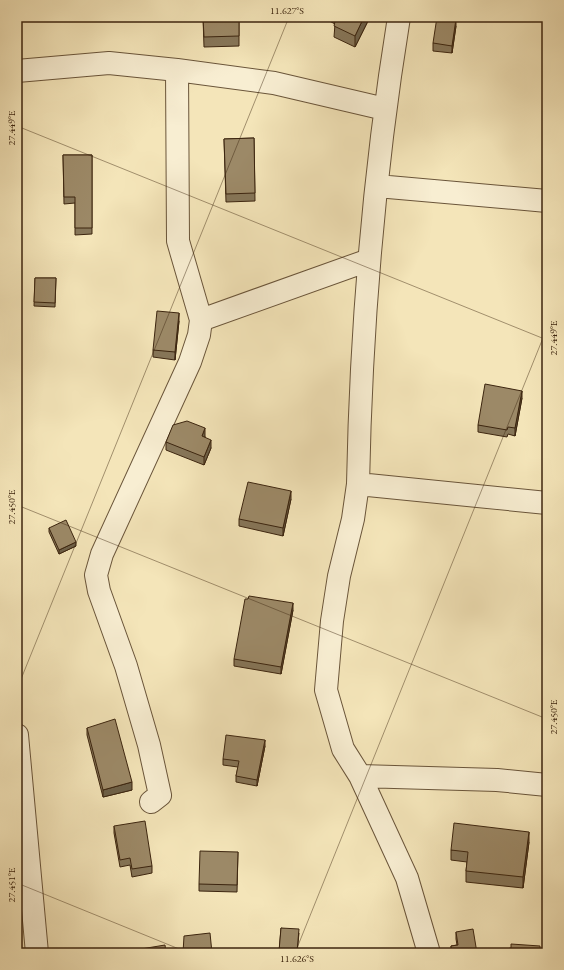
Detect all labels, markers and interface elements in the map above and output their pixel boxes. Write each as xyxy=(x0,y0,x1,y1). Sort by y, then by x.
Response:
text: 11.627°S xyxy=(270,4,304,17)
text: 27.449°E xyxy=(5,110,18,145)
text: 27.449°E xyxy=(547,320,560,355)
text: 27.450°E xyxy=(5,489,18,524)
text: 27.450°E xyxy=(547,699,560,734)
text: 27.451°E xyxy=(5,867,18,902)
text: 11.626°S xyxy=(280,952,314,965)

